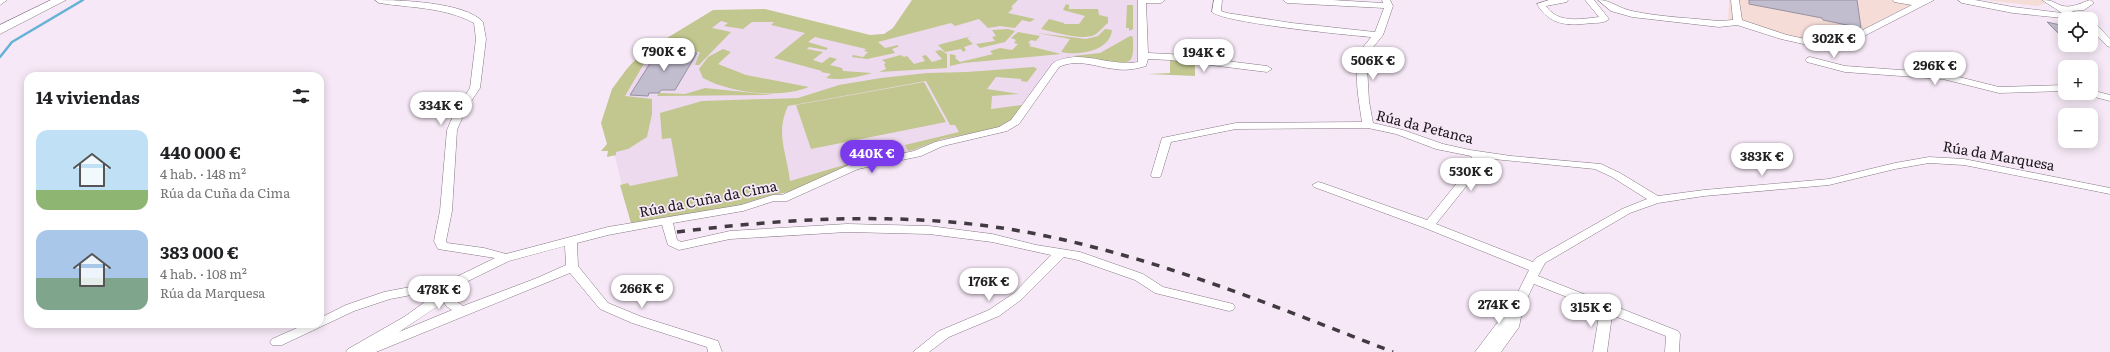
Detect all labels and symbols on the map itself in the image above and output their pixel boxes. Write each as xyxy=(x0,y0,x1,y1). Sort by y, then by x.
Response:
pin: 302K € xyxy=(1801,25,1867,59)
pin: 790K € xyxy=(631,38,697,72)
pin: 194K € xyxy=(1171,39,1237,73)
pin: 506K € xyxy=(1340,47,1406,81)
pin: 296K € xyxy=(1902,52,1968,86)
pin: 334K € xyxy=(408,92,474,126)
street label: Rúa da Petanca xyxy=(1374,104,1476,148)
street label: Rúa da Marquesa xyxy=(1941,135,2057,175)
pin: 440K € xyxy=(839,140,905,174)
pin: 383K € xyxy=(1729,143,1795,177)
pin: 530K € xyxy=(1438,158,1504,192)
street label: Rúa da Cuña da Cima xyxy=(637,175,779,221)
pin: 176K € xyxy=(956,268,1022,302)
pin: 266K € xyxy=(609,275,675,309)
pin: 478K € xyxy=(406,276,472,310)
pin: 274K € xyxy=(1466,291,1532,325)
pin: 315K € xyxy=(1558,294,1624,328)

